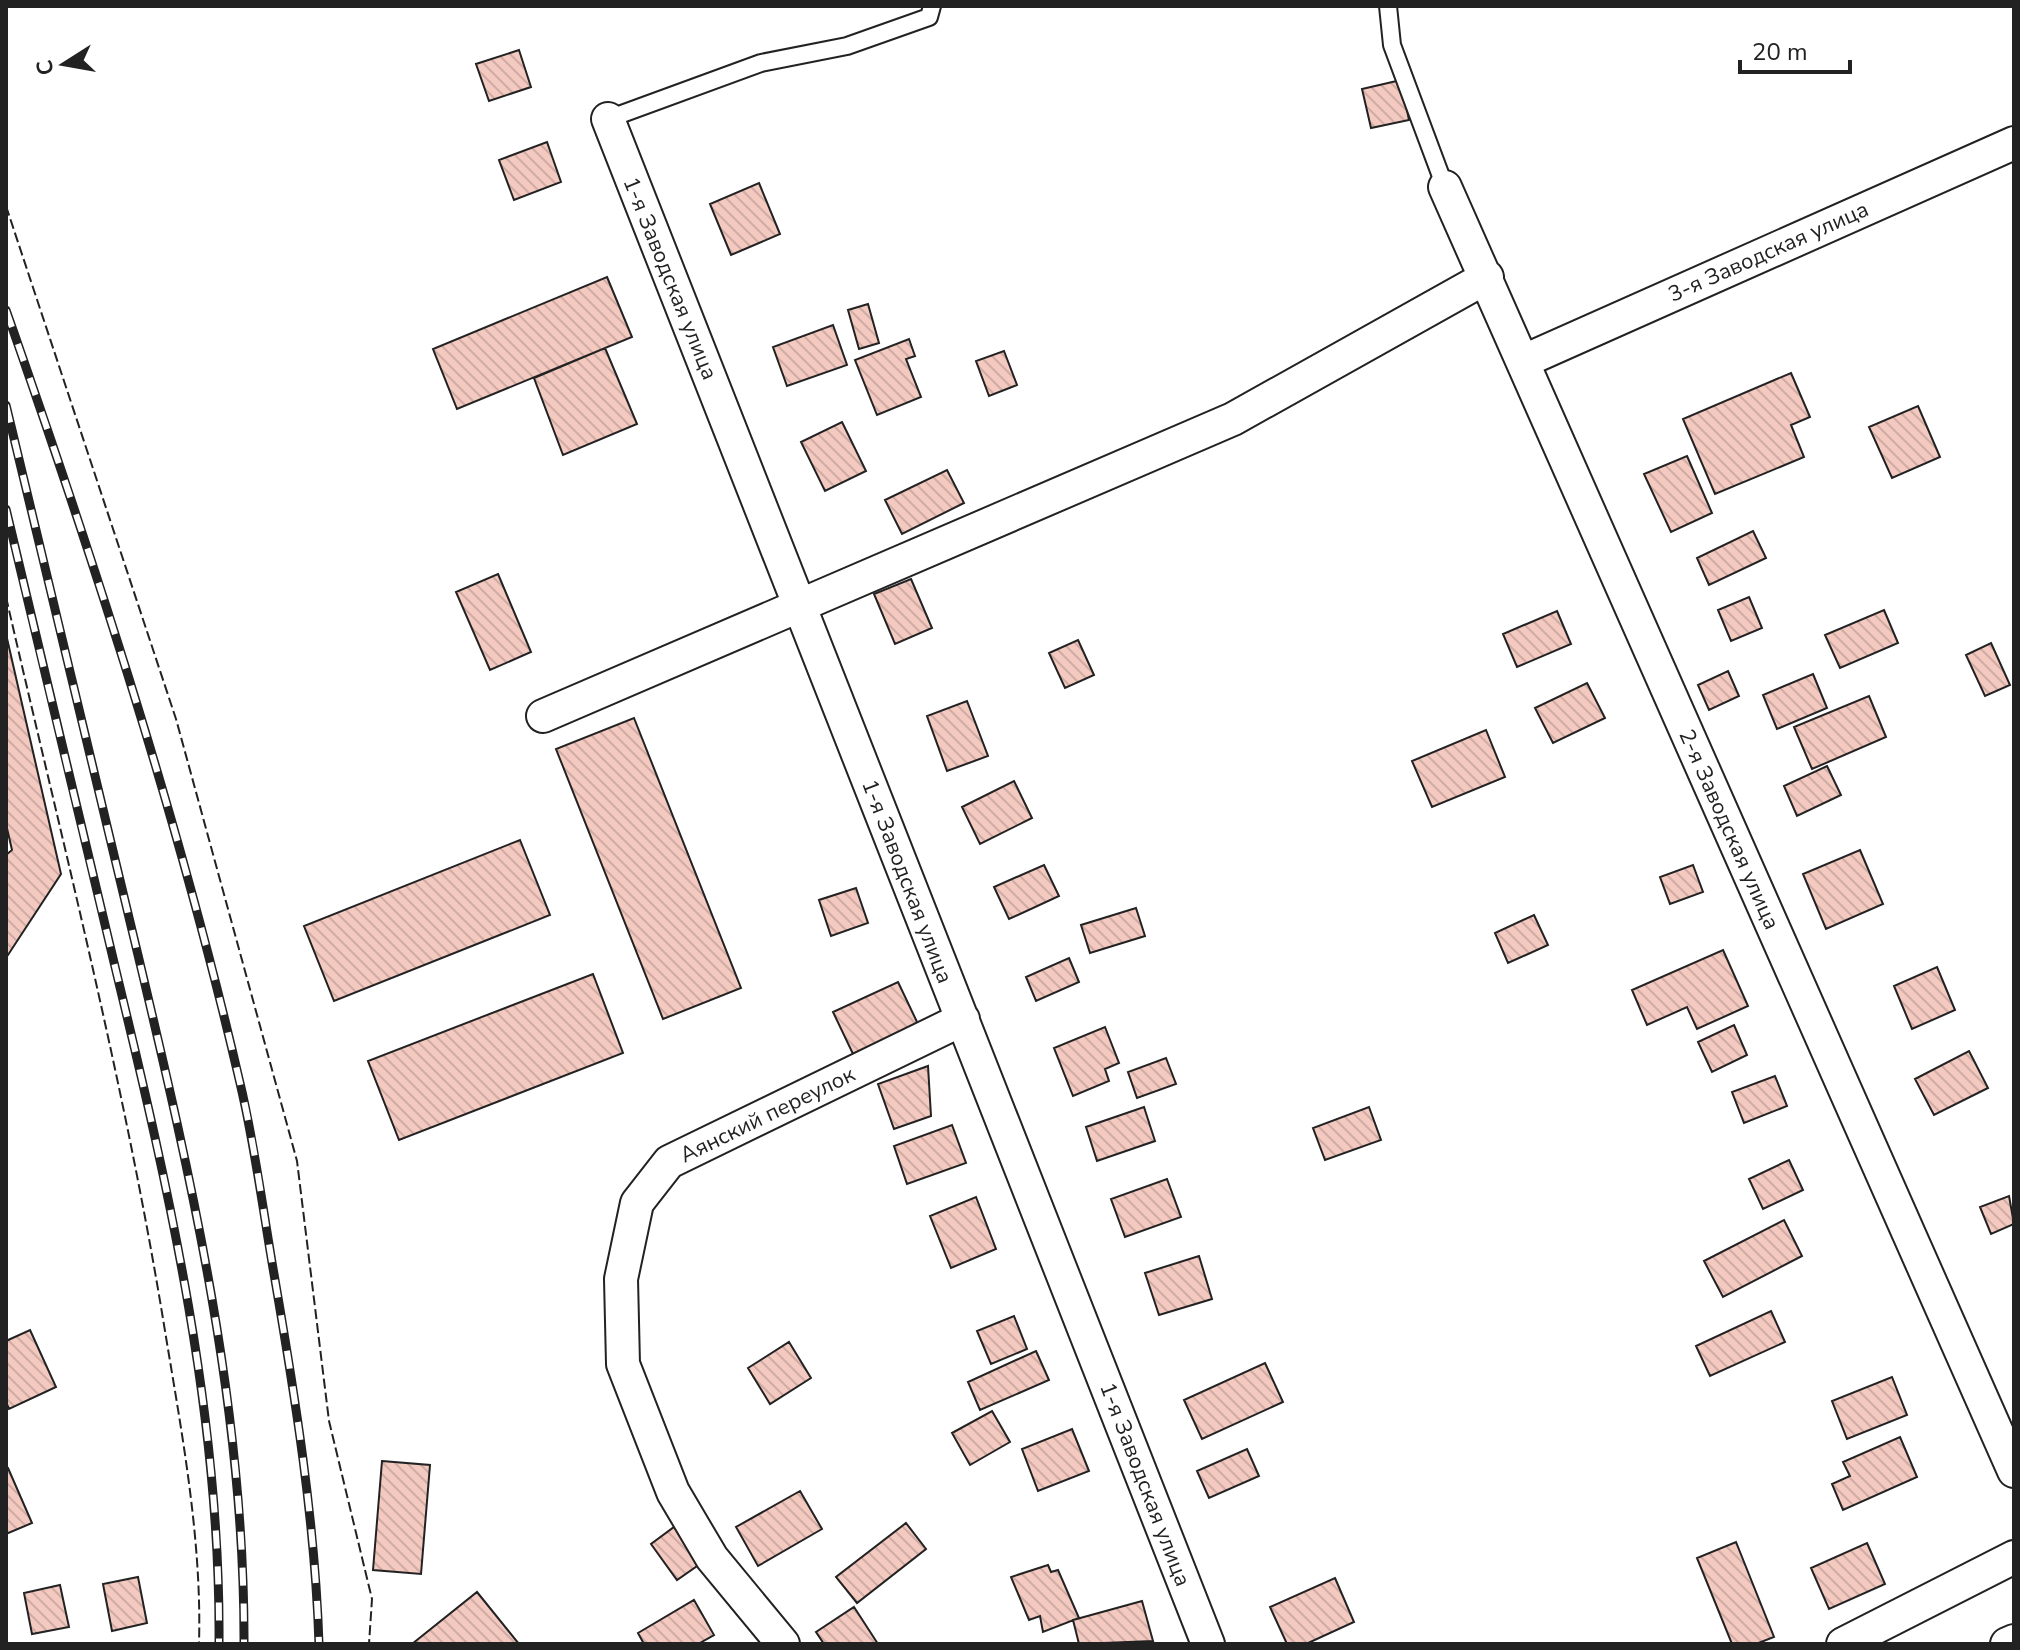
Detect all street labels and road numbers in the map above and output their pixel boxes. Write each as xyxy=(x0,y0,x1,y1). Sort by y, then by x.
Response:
street label: 1-я Заводская улица xyxy=(616,173,724,384)
street label: 3-я Заводская улица xyxy=(1664,194,1873,310)
street label: 2-я Заводская улица xyxy=(1671,725,1787,934)
street label: 1-я Заводская улица xyxy=(854,775,960,988)
street label: Аянский переулок xyxy=(675,1059,860,1170)
street label: 1-я Заводская улица xyxy=(1092,1378,1198,1591)

